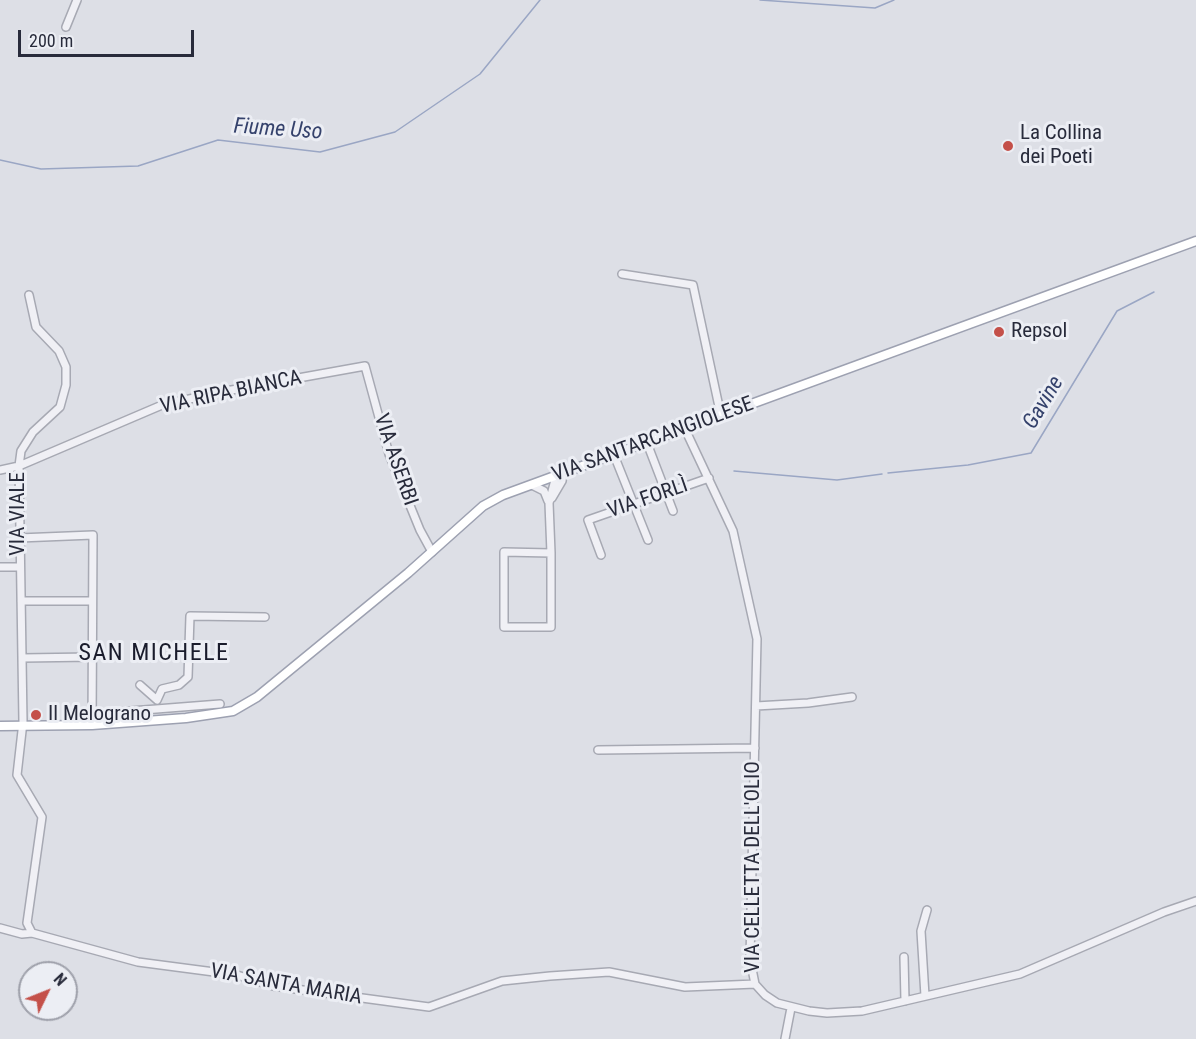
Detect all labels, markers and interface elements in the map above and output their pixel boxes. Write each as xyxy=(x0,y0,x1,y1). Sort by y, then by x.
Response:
scale bar xyxy=(21,18,196,56)
text: 200 m xyxy=(29,30,73,51)
water label: Fiume Uso xyxy=(233,114,323,146)
place label: La Collina dei Poeti xyxy=(1020,121,1102,171)
marker: La Collina dei Poeti xyxy=(1001,139,1015,153)
place label: Repsol xyxy=(1011,319,1067,345)
marker: Repsol xyxy=(992,325,1006,339)
street label: VIA RIPA BIANCA xyxy=(158,366,304,420)
water label: Gavine xyxy=(1018,372,1070,434)
street label: VIA SANTARCANGIOLESE xyxy=(549,392,757,488)
street label: VIA ASERBI xyxy=(368,411,422,509)
street label: VIA VIALE xyxy=(6,472,32,556)
street label: VIA FORLÌ xyxy=(605,474,691,524)
district label: SAN MICHELE xyxy=(78,640,230,668)
place label: Il Melograno xyxy=(48,702,151,728)
marker: Il Melograno xyxy=(29,708,43,722)
street label: VIA CELLETTA DELL'OLIO xyxy=(741,761,767,973)
street label: VIA SANTA MARIA xyxy=(208,959,364,1011)
north arrow xyxy=(18,961,78,1021)
text: N xyxy=(50,970,70,990)

